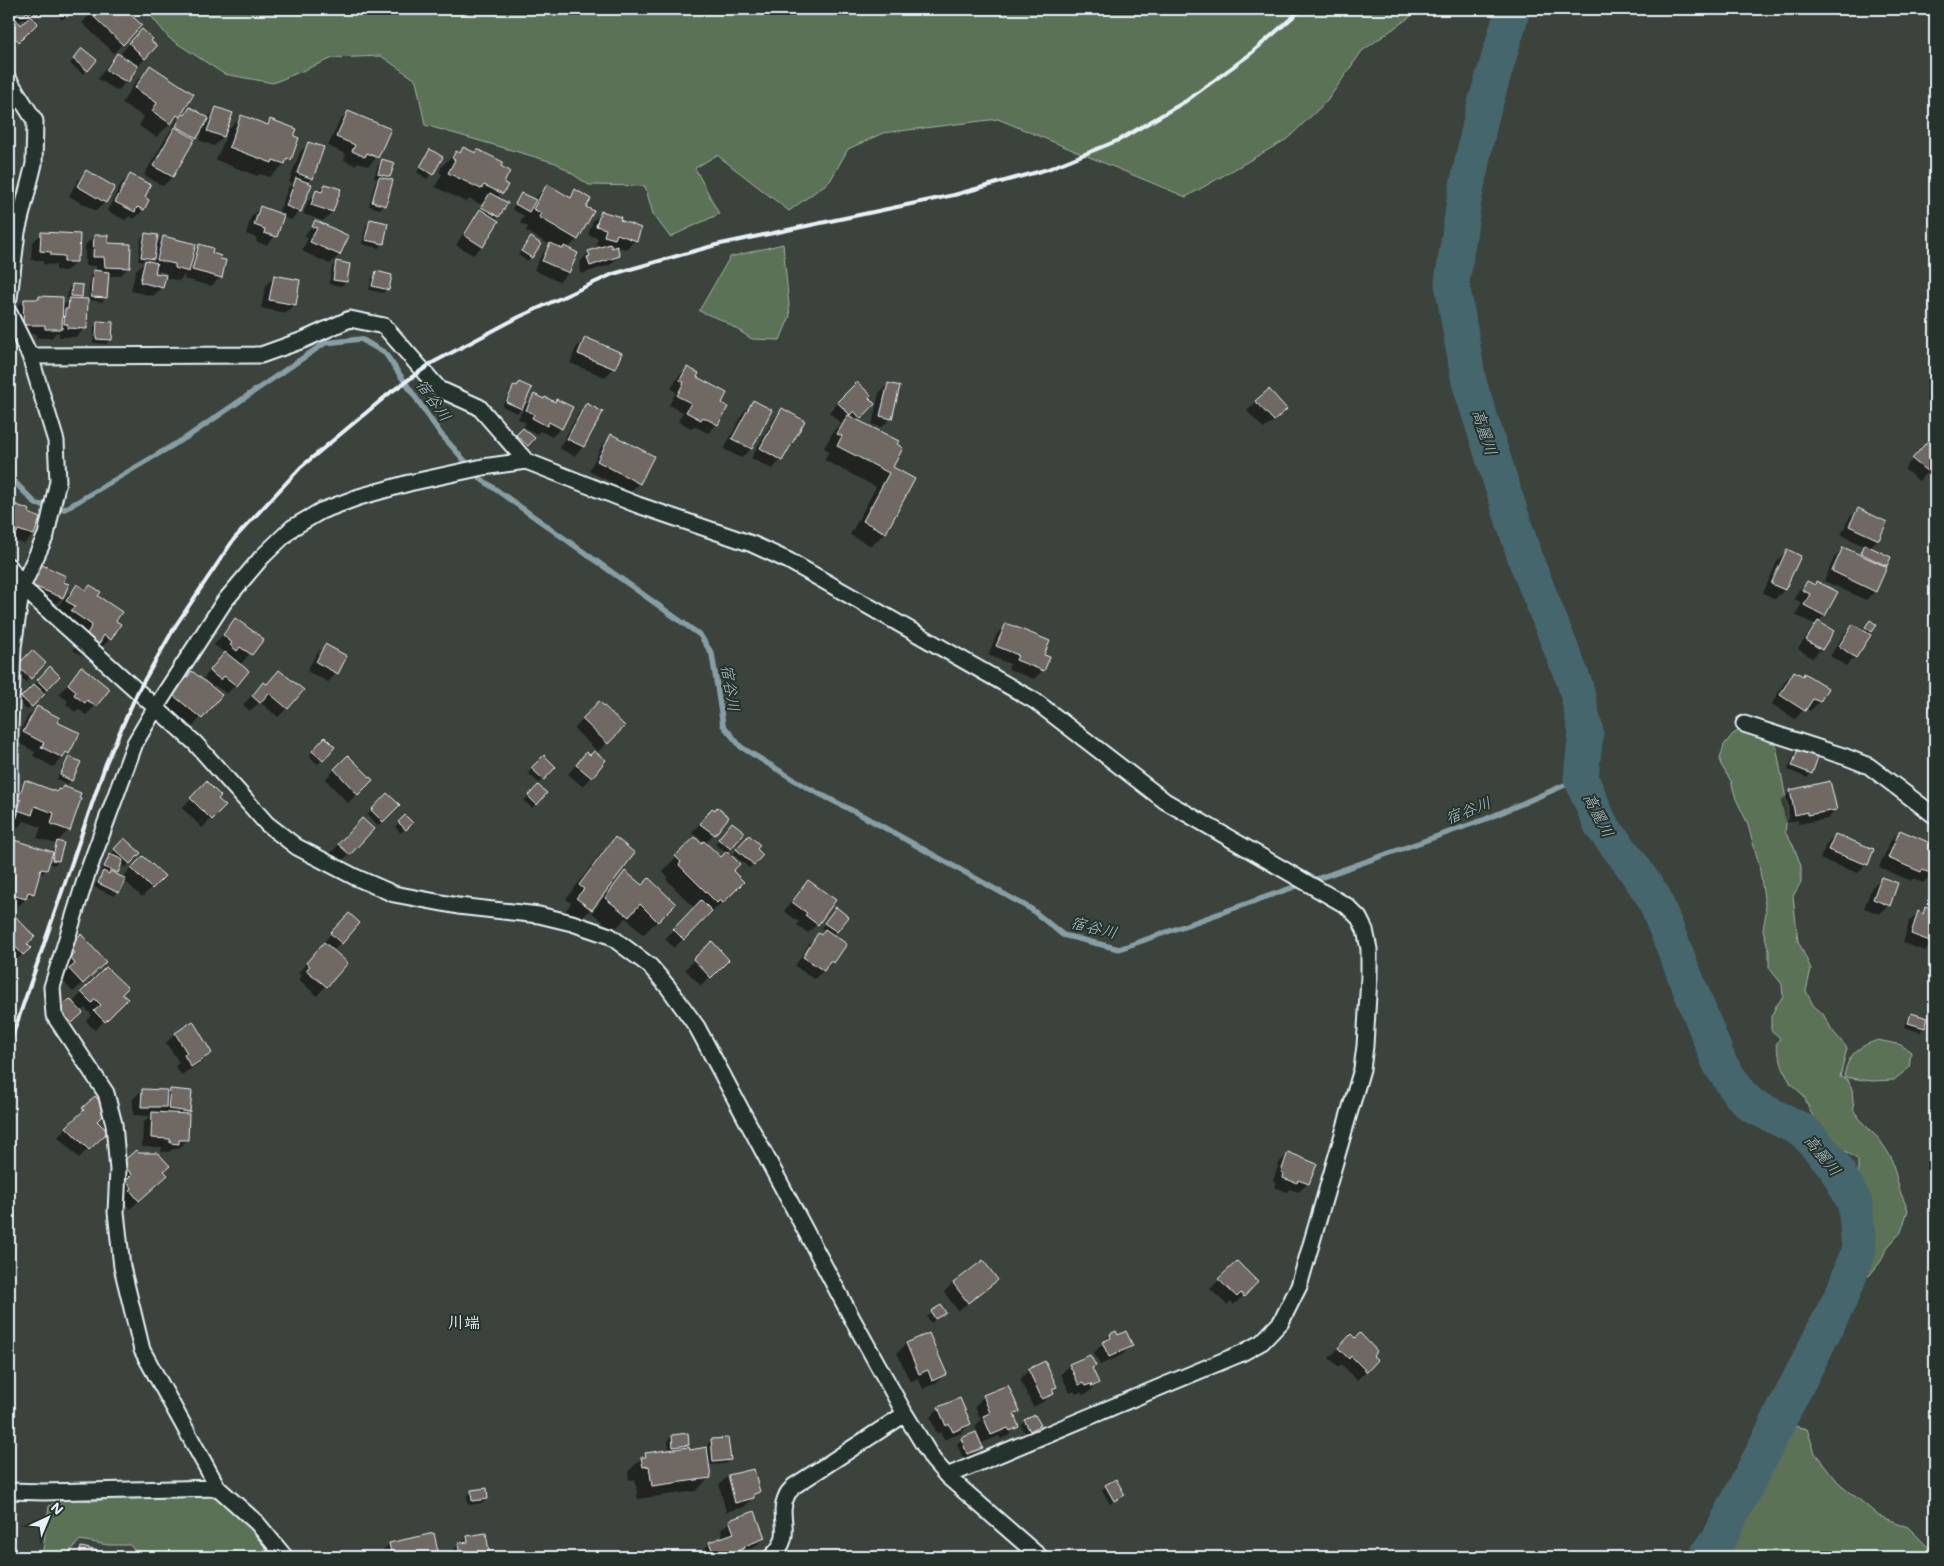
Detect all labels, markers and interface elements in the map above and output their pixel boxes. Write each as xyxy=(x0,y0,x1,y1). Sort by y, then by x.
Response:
water label: 宿谷川 xyxy=(412,374,457,425)
water label: 高麗川 xyxy=(1468,406,1503,458)
water label: 宿谷川 xyxy=(717,663,746,713)
water label: 高麗川 xyxy=(1579,789,1620,841)
water label: 宿谷川 xyxy=(1442,791,1494,828)
water label: 宿谷川 xyxy=(1068,911,1120,943)
water label: 高麗川 xyxy=(1800,1129,1847,1180)
district label: 川端 xyxy=(448,1311,480,1332)
north arrow xyxy=(22,1494,72,1544)
text: N xyxy=(47,1498,68,1519)

